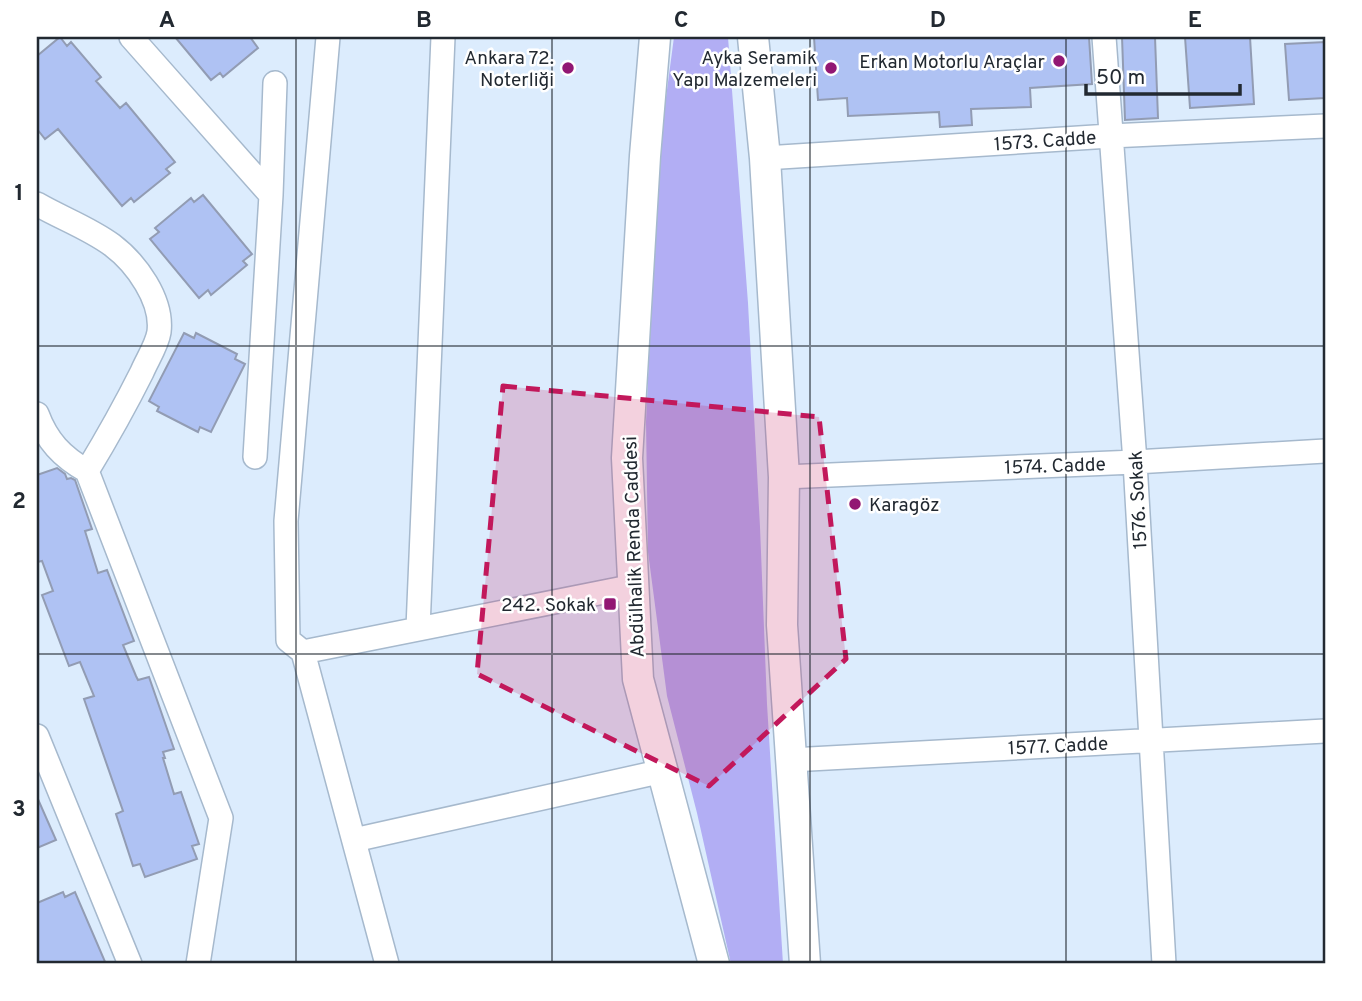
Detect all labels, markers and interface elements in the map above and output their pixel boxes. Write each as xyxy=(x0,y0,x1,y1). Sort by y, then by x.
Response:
text: A xyxy=(159,7,175,36)
text: B xyxy=(416,7,432,36)
text: C xyxy=(674,7,688,36)
text: D xyxy=(930,7,946,36)
text: E xyxy=(1188,7,1202,36)
place label: Ankara 72. Noterliği xyxy=(464,47,554,93)
place label: Ayka Seramik Yapı Malzemeleri xyxy=(672,47,817,93)
place label: Erkan Motorlu Araçlar xyxy=(859,51,1046,75)
scale bar xyxy=(1086,52,1240,96)
marker: Erkan Motorlu Araçlar xyxy=(1051,53,1067,69)
marker: Ankara 72. Noterliği xyxy=(560,60,576,76)
marker: Ayka Seramik Yapı Malzemeleri xyxy=(823,60,839,76)
text: 50 m xyxy=(1096,65,1145,92)
street label: 1573. Cadde xyxy=(993,126,1097,158)
text: 1 xyxy=(14,180,24,209)
street label: Abdülhalik Renda Caddesi xyxy=(619,436,651,658)
street label: 1576. Sokak xyxy=(1124,450,1154,550)
street label: 1574. Cadde xyxy=(1004,453,1106,481)
text: 2 xyxy=(12,488,26,517)
place label: Karagöz xyxy=(869,494,940,518)
marker: Karagöz xyxy=(847,496,863,512)
place label: 242. Sokak xyxy=(501,594,596,618)
marker: 242. Sokak xyxy=(602,596,618,612)
street label: 1577. Cadde xyxy=(1007,732,1109,762)
text: 3 xyxy=(12,796,26,825)

